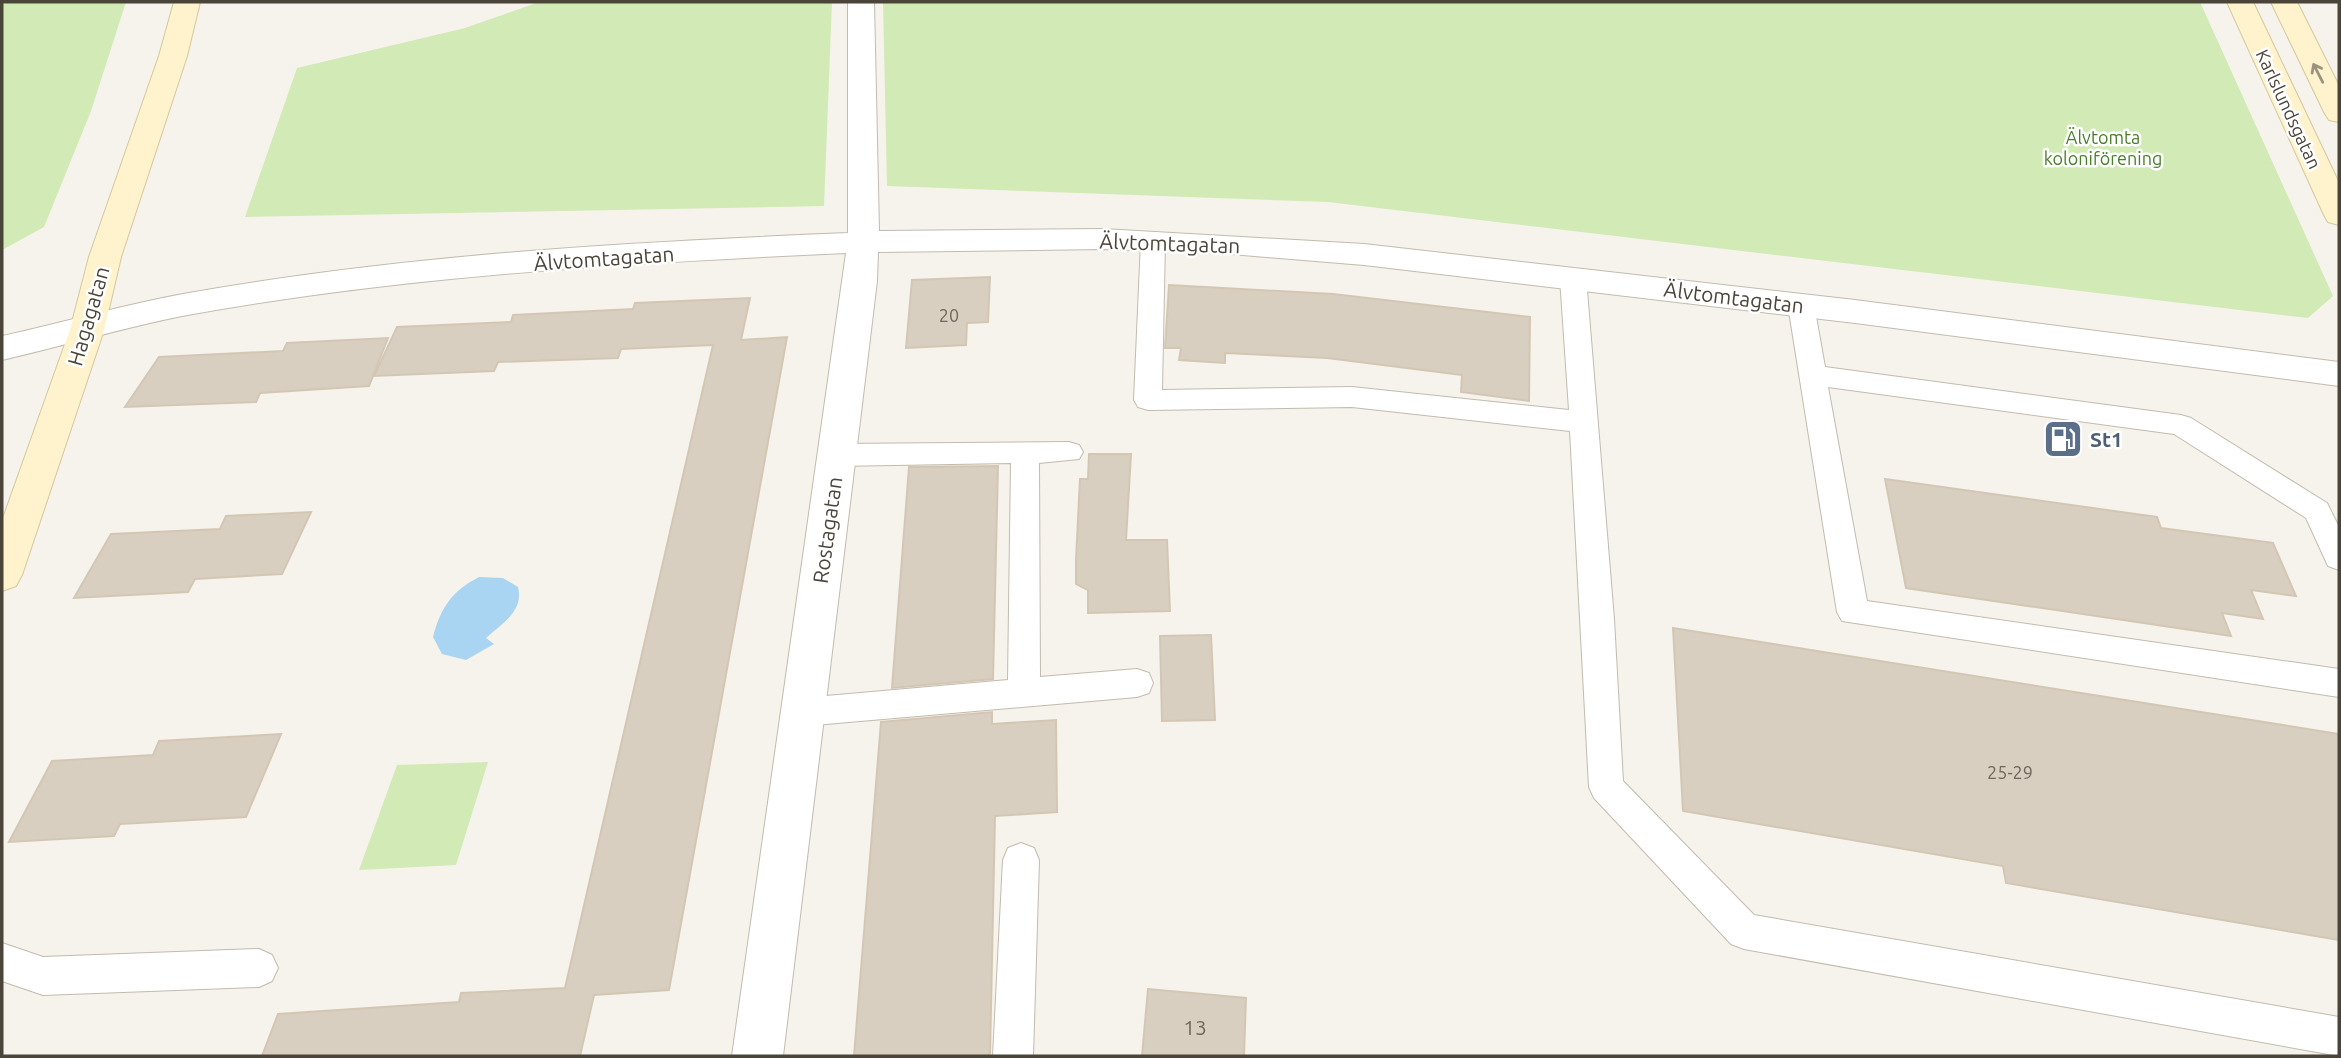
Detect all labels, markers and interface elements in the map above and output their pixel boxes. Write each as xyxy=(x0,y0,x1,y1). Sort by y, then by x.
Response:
street label: Karlslundsgatan xyxy=(2253,46,2325,172)
one-way arrow xyxy=(2311,63,2325,84)
park label: Älvtomta koloniförening xyxy=(2044,127,2162,168)
street label: Älvtomtagatan xyxy=(1099,229,1241,257)
street label: Älvtomtagatan xyxy=(533,241,675,275)
street label: Hagagatan xyxy=(62,264,114,368)
street label: Älvtomtagatan xyxy=(1663,277,1805,317)
house number: 20 xyxy=(939,305,959,325)
fuel station icon: St1 xyxy=(2042,418,2084,460)
place label: St1 xyxy=(2090,427,2123,451)
street label: Rostagatan xyxy=(808,475,846,585)
house number: 25-29 xyxy=(1987,762,2033,782)
house number: 13 xyxy=(1183,1015,1207,1039)

